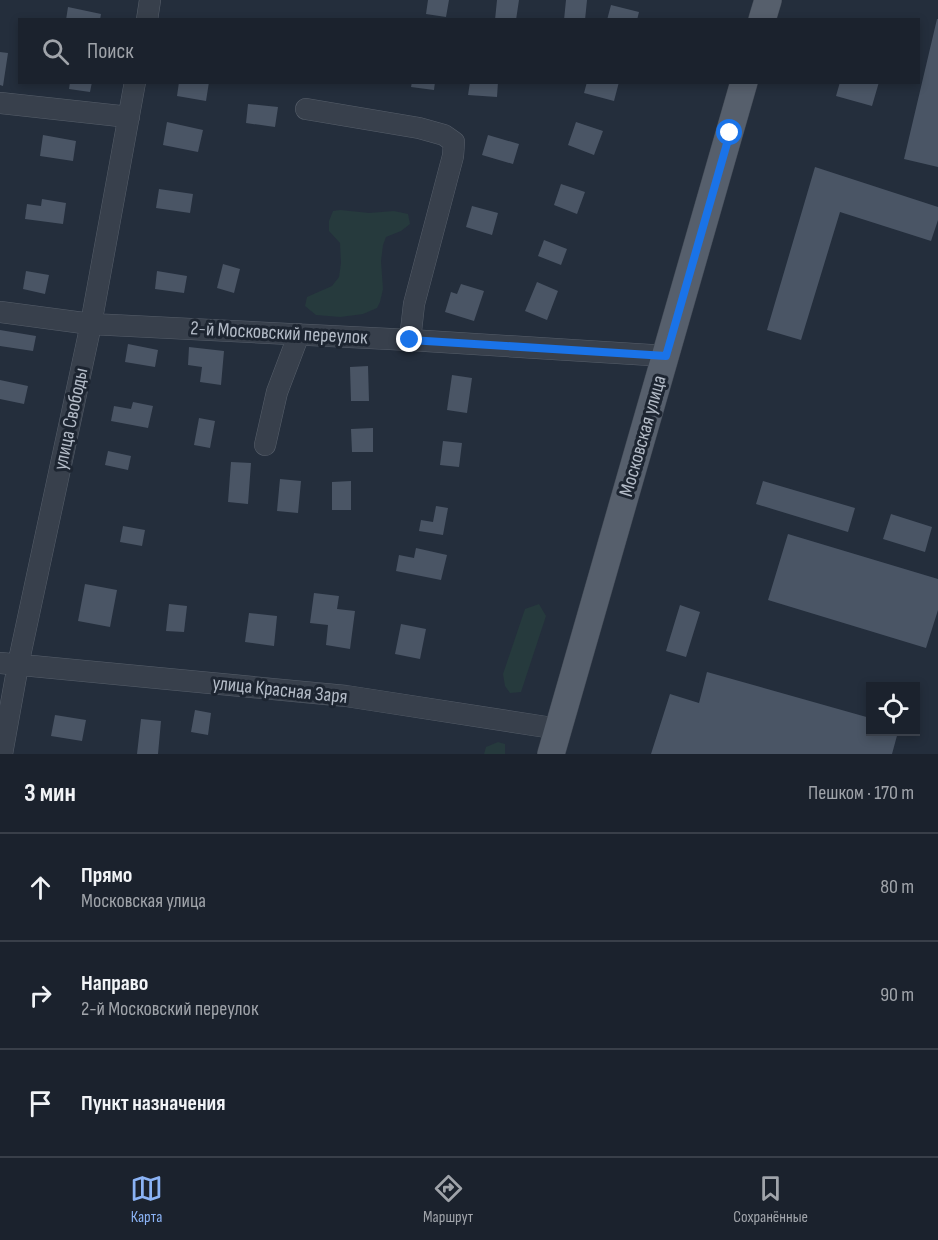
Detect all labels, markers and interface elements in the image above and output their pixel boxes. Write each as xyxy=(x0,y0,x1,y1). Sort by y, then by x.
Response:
search box xyxy=(18,18,920,84)
icon: search xyxy=(39,35,72,68)
text: Поиск xyxy=(87,38,133,65)
route start xyxy=(716,119,742,145)
street label: 2-й Московский переулок xyxy=(190,316,369,350)
route end xyxy=(396,326,422,352)
street label: улица Свободы xyxy=(48,366,94,472)
street label: Московская улица xyxy=(614,373,672,499)
street label: улица Красная Заря xyxy=(211,671,349,709)
map controls xyxy=(866,682,920,736)
button: locate xyxy=(866,682,920,736)
text: 3 мин xyxy=(24,778,76,809)
text: Пешком · 170 m xyxy=(808,781,914,805)
text: Прямо xyxy=(81,862,132,889)
icon: ahead xyxy=(24,871,57,904)
text: 80 m xyxy=(880,875,914,899)
text: Московская улица xyxy=(81,889,206,913)
text: Направо xyxy=(81,970,148,997)
icon: right xyxy=(24,979,57,1012)
text: 90 m xyxy=(880,983,914,1007)
text: 2-й Московский переулок xyxy=(81,997,258,1021)
icon: arrive xyxy=(24,1087,57,1120)
text: Пункт назначения xyxy=(81,1090,225,1117)
tab: Карта xyxy=(130,1172,163,1227)
tab: Маршрут xyxy=(423,1172,473,1227)
tab: Сохранённые xyxy=(733,1172,808,1227)

